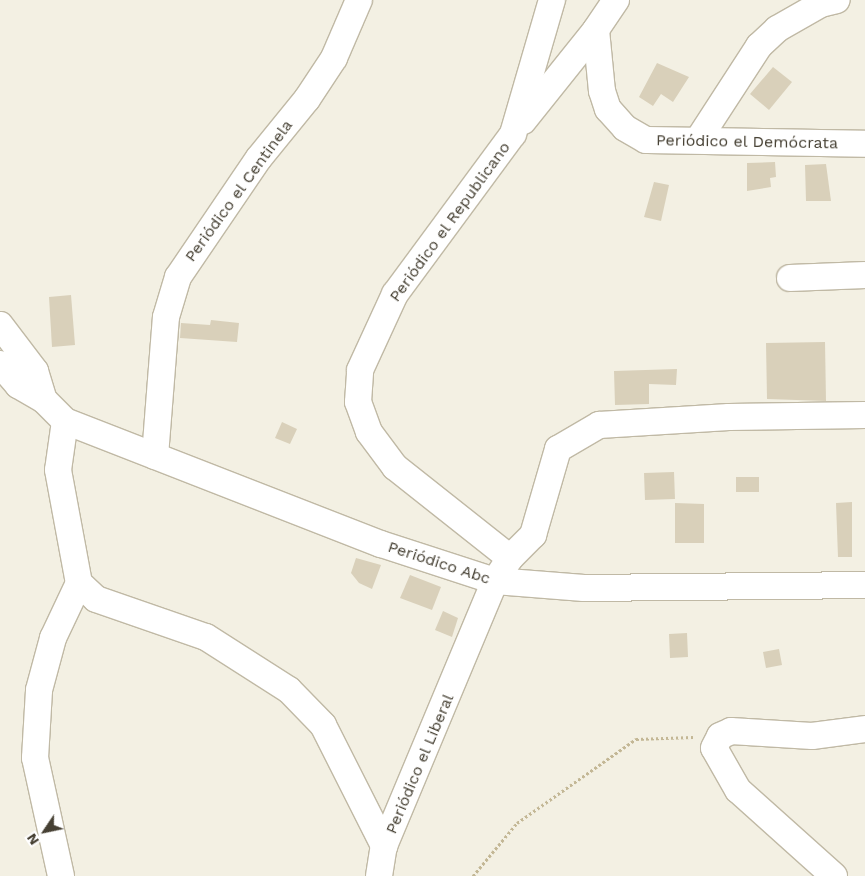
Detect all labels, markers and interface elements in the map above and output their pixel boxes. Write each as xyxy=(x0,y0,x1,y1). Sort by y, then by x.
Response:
street label: Periódico el Centinela xyxy=(181,116,297,266)
street label: Periódico el Demócrata xyxy=(656,131,838,153)
street label: Periódico el Republicano xyxy=(385,138,515,306)
street label: Periódico Abc xyxy=(385,537,493,589)
street label: Periódico el Liberal xyxy=(382,691,458,837)
north arrow xyxy=(20,806,70,856)
text: N xyxy=(23,831,42,848)

